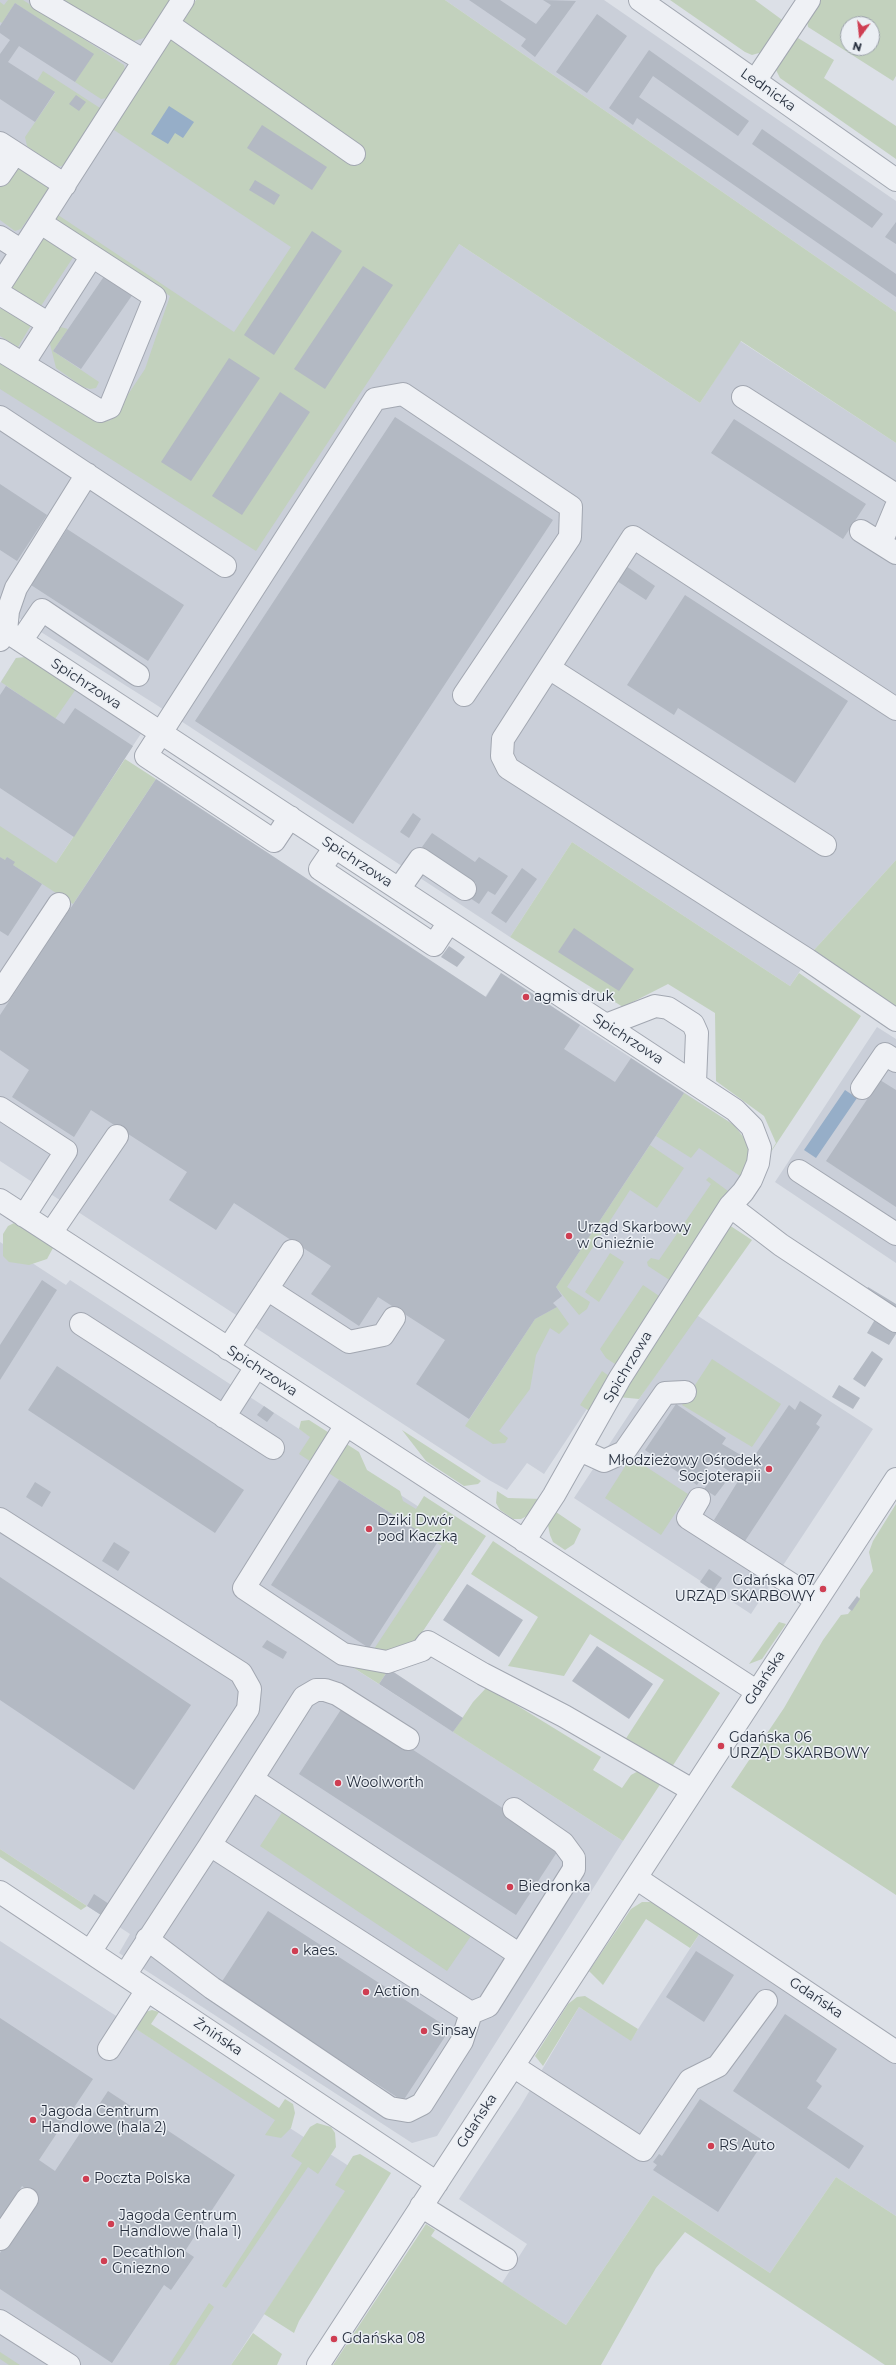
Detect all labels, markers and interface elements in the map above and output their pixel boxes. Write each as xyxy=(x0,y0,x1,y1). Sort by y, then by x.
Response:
north arrow xyxy=(840,16,880,56)
text: N xyxy=(851,39,863,55)
street label: Lednicka xyxy=(737,65,799,115)
street label: Spichrzowa xyxy=(48,655,124,713)
street label: Spichrzowa xyxy=(319,833,395,891)
place label: agmis druk xyxy=(534,989,614,1005)
marker: agmis druk xyxy=(521,992,531,1002)
street label: Spichrzowa xyxy=(590,1010,666,1068)
place label: Urząd Skarbowy w Gnieźnie xyxy=(577,1220,691,1252)
marker: Urząd Skarbowy w Gnieźnie xyxy=(564,1231,574,1241)
street label: Spichrzowa xyxy=(600,1328,656,1406)
street label: Spichrzowa xyxy=(224,1342,300,1400)
place label: Młodzieżowy Ośrodek Socjoterapii xyxy=(608,1453,761,1486)
marker: Młodzieżowy Ośrodek Socjoterapii xyxy=(764,1464,774,1474)
place label: Dziki Dwór pod Kaczką xyxy=(377,1513,458,1546)
marker: Dziki Dwór pod Kaczką xyxy=(364,1524,374,1534)
place label: Gdańska 07 URZĄD SKARBOWY xyxy=(675,1573,815,1606)
marker: Gdańska 07 URZĄD SKARBOWY xyxy=(818,1584,828,1594)
street label: Gdańska xyxy=(741,1648,789,1708)
place label: Gdańska 06 URZĄD SKARBOWY xyxy=(729,1730,869,1762)
marker: Gdańska 06 URZĄD SKARBOWY xyxy=(716,1741,726,1751)
place label: Woolworth xyxy=(346,1775,424,1791)
marker: Woolworth xyxy=(333,1778,343,1788)
place label: Biedronka xyxy=(518,1879,590,1895)
marker: Biedronka xyxy=(505,1882,515,1892)
place label: kaes. xyxy=(303,1943,338,1959)
marker: kaes. xyxy=(290,1946,300,1956)
street label: Gdańska xyxy=(786,1974,846,2022)
place label: Action xyxy=(374,1984,420,2000)
marker: Action xyxy=(361,1987,371,1997)
street label: Żnińska xyxy=(190,2015,246,2059)
place label: Sinsay xyxy=(432,2023,476,2039)
marker: Sinsay xyxy=(419,2026,429,2036)
street label: Gdańska xyxy=(453,2091,501,2151)
place label: Jagoda Centrum Handlowe (hala 2) xyxy=(41,2104,167,2136)
marker: Jagoda Centrum Handlowe (hala 2) xyxy=(28,2115,38,2125)
place label: RS Auto xyxy=(719,2138,775,2154)
marker: RS Auto xyxy=(706,2141,716,2151)
place label: Poczta Polska xyxy=(94,2171,191,2187)
marker: Poczta Polska xyxy=(81,2174,91,2184)
place label: Jagoda Centrum Handlowe (hala 1) xyxy=(119,2208,242,2240)
marker: Jagoda Centrum Handlowe (hala 1) xyxy=(106,2219,116,2229)
place label: Decathlon Gniezno xyxy=(112,2245,185,2278)
marker: Decathlon Gniezno xyxy=(99,2256,109,2266)
place label: Gdańska 08 xyxy=(342,2331,425,2347)
marker: Gdańska 08 xyxy=(329,2334,339,2344)

